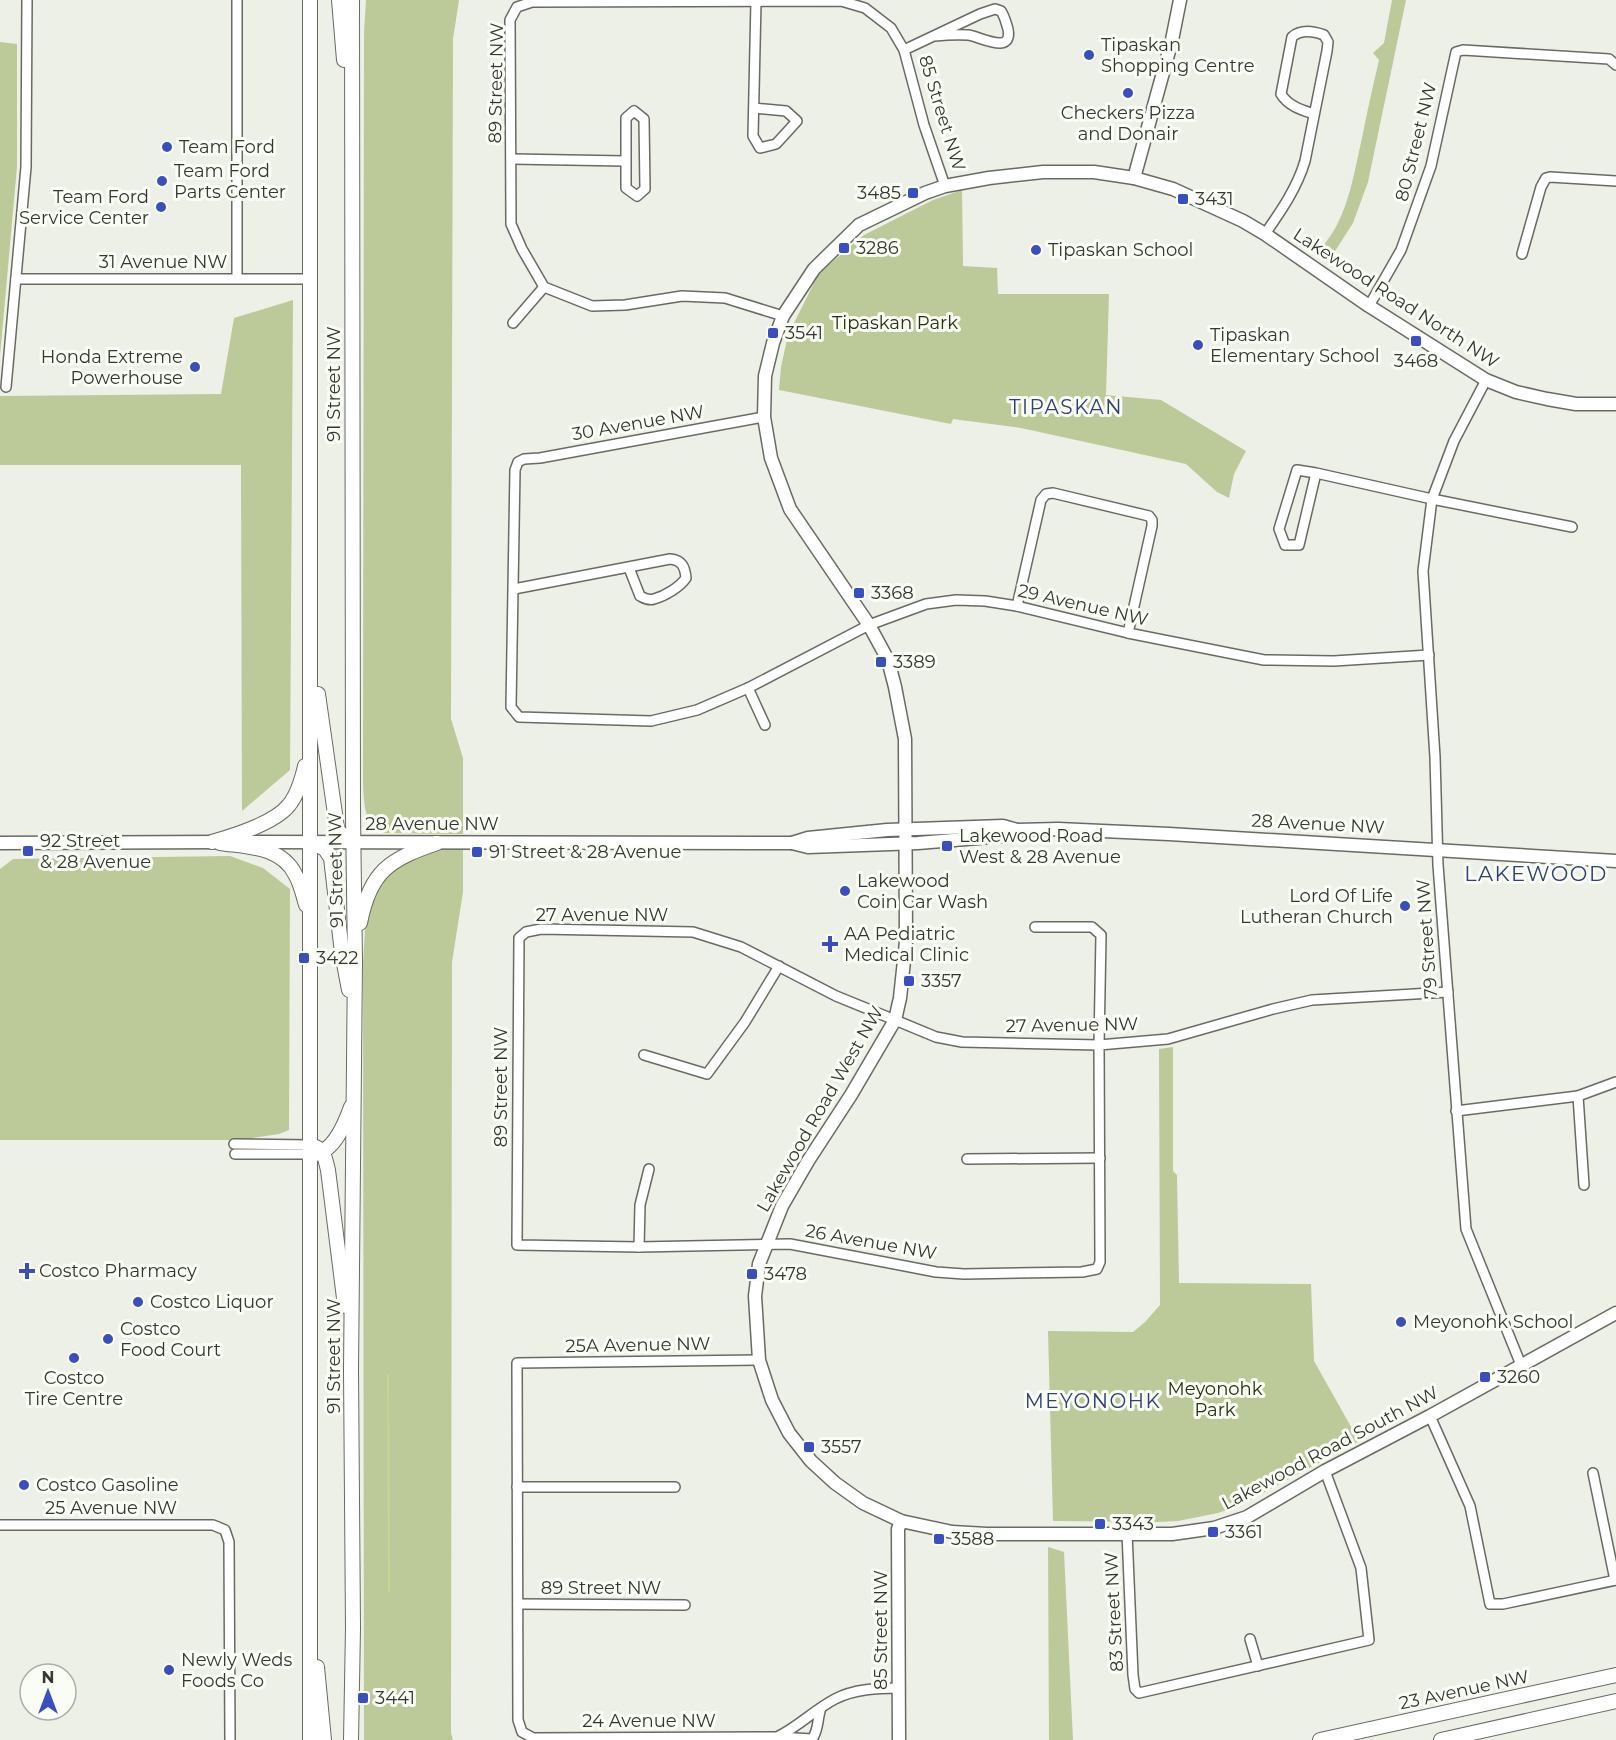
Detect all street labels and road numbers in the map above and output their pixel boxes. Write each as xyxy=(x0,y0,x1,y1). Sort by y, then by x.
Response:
street label: 89 Street NW xyxy=(484,22,508,144)
street label: 85 Street NW xyxy=(914,52,970,174)
street label: 80 Street NW xyxy=(1391,80,1441,204)
street label: Lakewood Road North NW xyxy=(1289,223,1503,373)
street label: 31 Avenue NW xyxy=(99,251,227,273)
street label: 91 Street NW xyxy=(323,326,345,442)
street label: 30 Avenue NW xyxy=(570,401,706,445)
street label: 29 Avenue NW xyxy=(1016,579,1150,631)
street label: 28 Avenue NW xyxy=(1251,810,1385,838)
street label: 91 Street NW xyxy=(324,812,348,928)
street label: 28 Avenue NW xyxy=(365,813,499,835)
street label: 79 Street NW xyxy=(1412,878,1442,1000)
street label: 27 Avenue NW xyxy=(536,904,668,926)
street label: Lakewood Road West NW xyxy=(752,1002,888,1216)
street label: 27 Avenue NW xyxy=(1006,1013,1138,1037)
street label: 89 Street NW xyxy=(490,1027,512,1147)
street label: 26 Avenue NW xyxy=(804,1220,938,1264)
street label: 91 Street NW xyxy=(323,1298,345,1414)
street label: 25A Avenue NW xyxy=(565,1333,711,1357)
street label: Lakewood Road South NW xyxy=(1218,1381,1442,1515)
street label: 25 Avenue NW xyxy=(45,1497,177,1519)
street label: 83 Street NW xyxy=(1100,1552,1128,1672)
street label: 85 Street NW xyxy=(870,1570,892,1690)
street label: 89 Street NW xyxy=(541,1577,661,1599)
street label: 23 Avenue NW xyxy=(1397,1666,1531,1714)
street label: 24 Avenue NW xyxy=(582,1710,716,1732)

